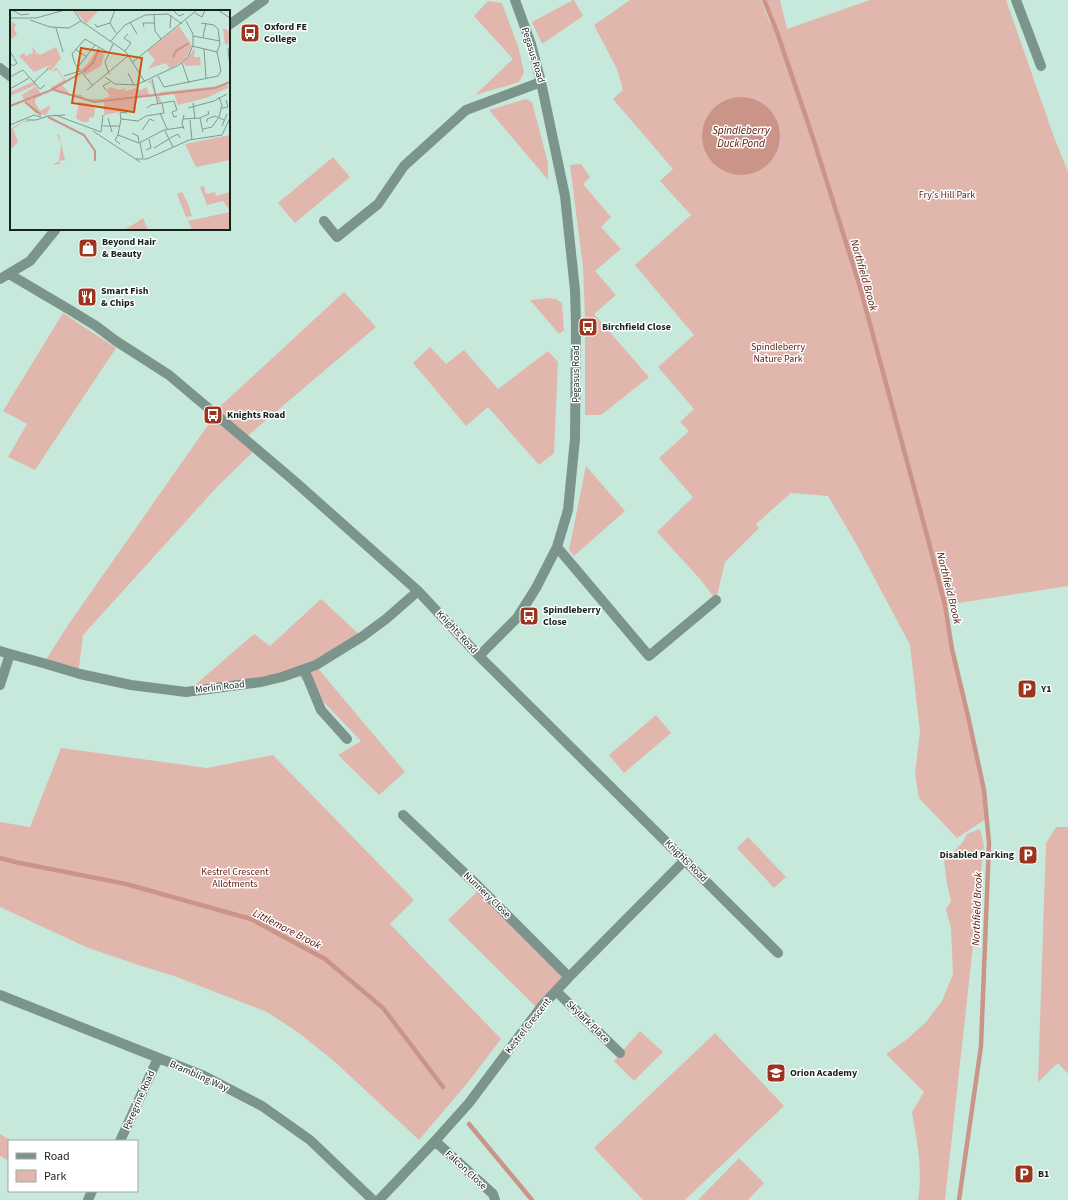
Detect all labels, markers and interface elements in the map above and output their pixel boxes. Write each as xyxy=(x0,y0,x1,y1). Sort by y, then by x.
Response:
inset map xyxy=(10,10,230,230)
place label: Oxford FE College xyxy=(264,20,307,46)
bus stop icon: Oxford FE College xyxy=(239,22,261,44)
street label: Pegasus Road xyxy=(518,25,548,85)
water label: Spindleberry Duck Pond xyxy=(712,123,771,151)
park label: Fry's Hill Park xyxy=(919,188,975,202)
place label: Beyond Hair & Beauty xyxy=(102,235,156,261)
shop icon: Beyond Hair & Beauty xyxy=(77,237,99,259)
water label: Northfield Brook xyxy=(847,237,882,313)
place label: Smart Fish & Chips xyxy=(101,284,149,310)
restaurant icon: Smart Fish & Chips xyxy=(76,286,98,308)
bus stop icon: Birchfield Close xyxy=(577,316,599,338)
place label: Birchfield Close xyxy=(602,320,671,334)
park label: Spindleberry Nature Park xyxy=(751,340,805,366)
street label: Pegasus Road xyxy=(569,345,583,403)
bus stop icon: Knights Road xyxy=(202,404,224,426)
place label: Knights Road xyxy=(227,408,286,422)
water label: Northfield Brook xyxy=(933,550,965,626)
place label: Spindleberry Close xyxy=(543,603,601,629)
bus stop icon: Spindleberry Close xyxy=(518,605,540,627)
street label: Knights Road xyxy=(433,607,481,657)
street label: Merlin Road xyxy=(195,677,245,697)
parking icon: Y1 xyxy=(1016,678,1038,700)
place label: Y1 xyxy=(1040,682,1052,696)
street label: Knights Road xyxy=(662,837,710,885)
parking icon: Disabled Parking xyxy=(1017,844,1039,866)
place label: Disabled Parking xyxy=(940,848,1015,862)
park label: Kestrel Crescent Allotments xyxy=(201,865,269,891)
street label: Nunnery Close xyxy=(460,869,514,921)
water label: Northfield Brook xyxy=(968,871,986,946)
water label: Littlemore Brook xyxy=(250,905,324,953)
street label: Kestrel Crescent xyxy=(502,995,555,1057)
street label: Skylark Place xyxy=(563,998,613,1046)
street label: Brambling Way xyxy=(167,1057,231,1095)
school or university icon: Orion Academy xyxy=(765,1062,787,1084)
place label: Orion Academy xyxy=(790,1066,858,1080)
street label: Peregrine Road xyxy=(120,1068,158,1132)
legend xyxy=(8,1140,138,1192)
street label: Falcon Close xyxy=(442,1147,490,1193)
text: Road xyxy=(44,1148,70,1165)
parking icon: B1 xyxy=(1013,1163,1035,1185)
place label: B1 xyxy=(1038,1167,1049,1181)
text: Park xyxy=(44,1168,66,1185)

